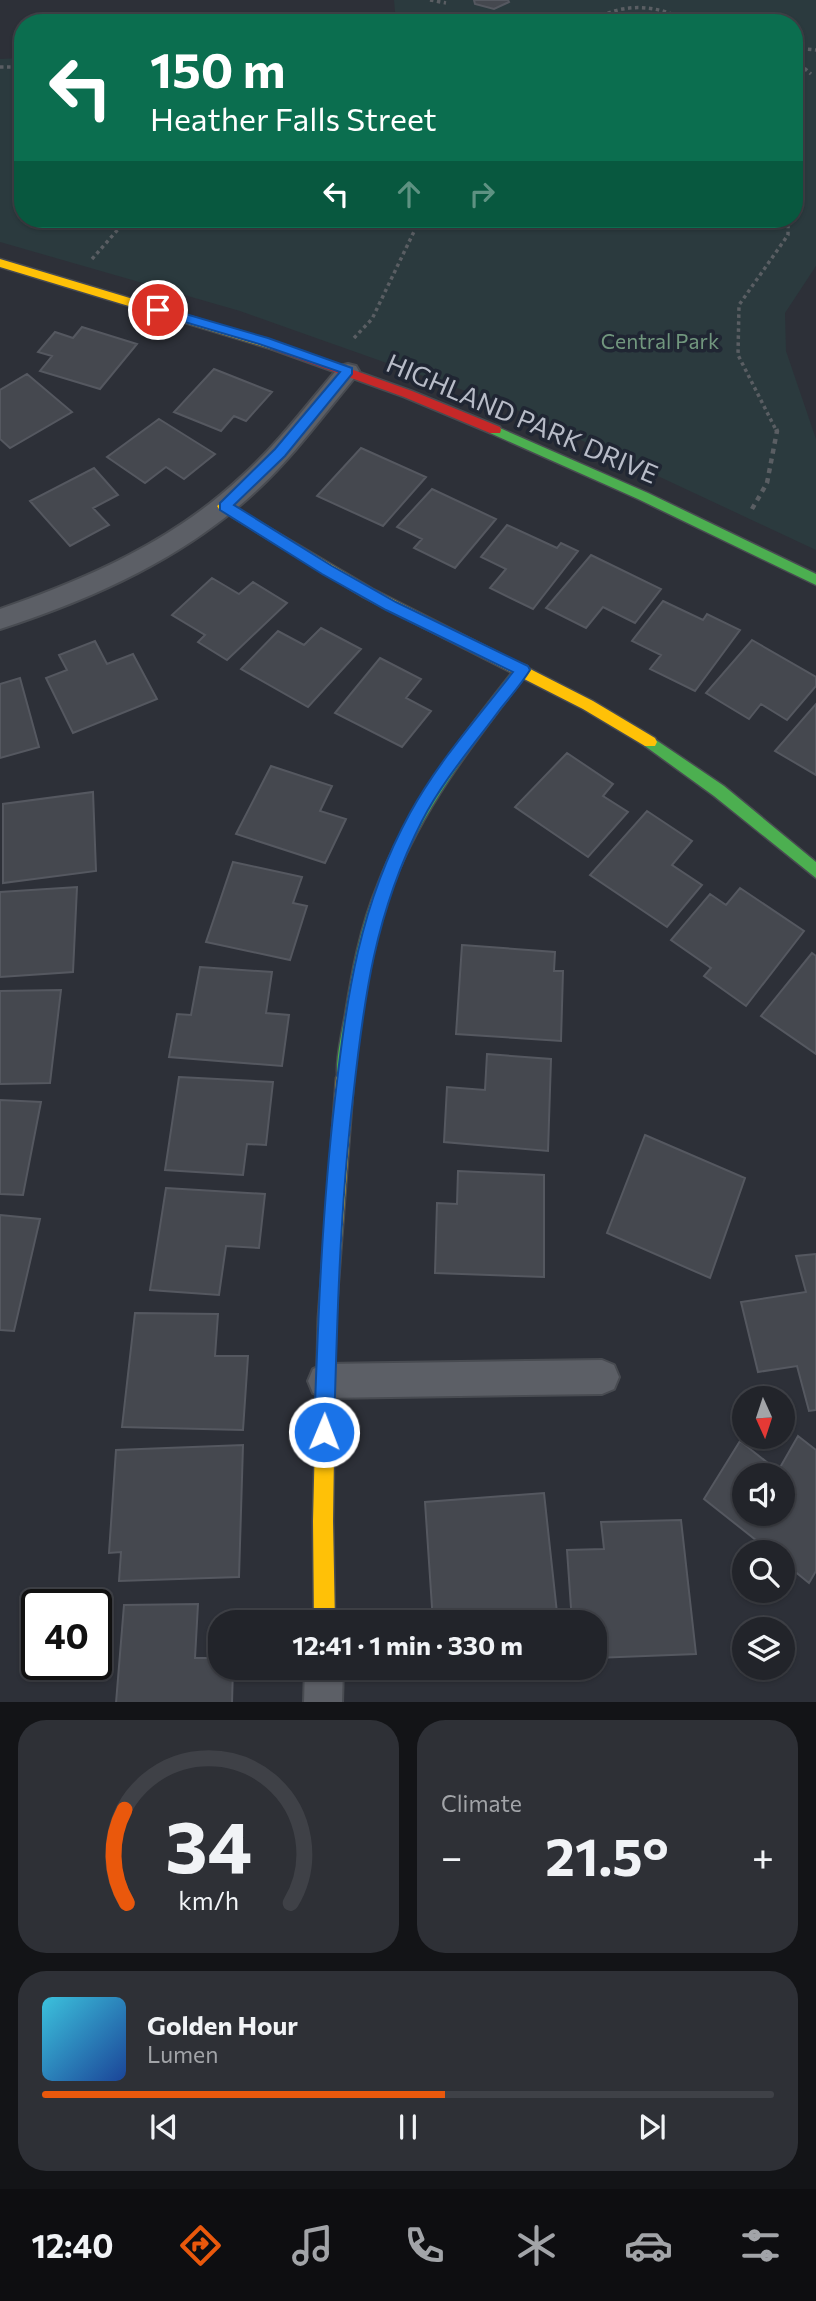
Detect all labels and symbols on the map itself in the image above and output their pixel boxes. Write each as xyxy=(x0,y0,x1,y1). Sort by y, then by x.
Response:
pin xyxy=(128,280,188,340)
park label: Central Park xyxy=(601,328,719,353)
street label: HIGHLAND PARK DRIVE xyxy=(382,346,663,489)
north arrow xyxy=(732,1386,794,1449)
position arrow xyxy=(287,1395,361,1469)
speed limit sign: 40 xyxy=(21,1589,112,1680)

